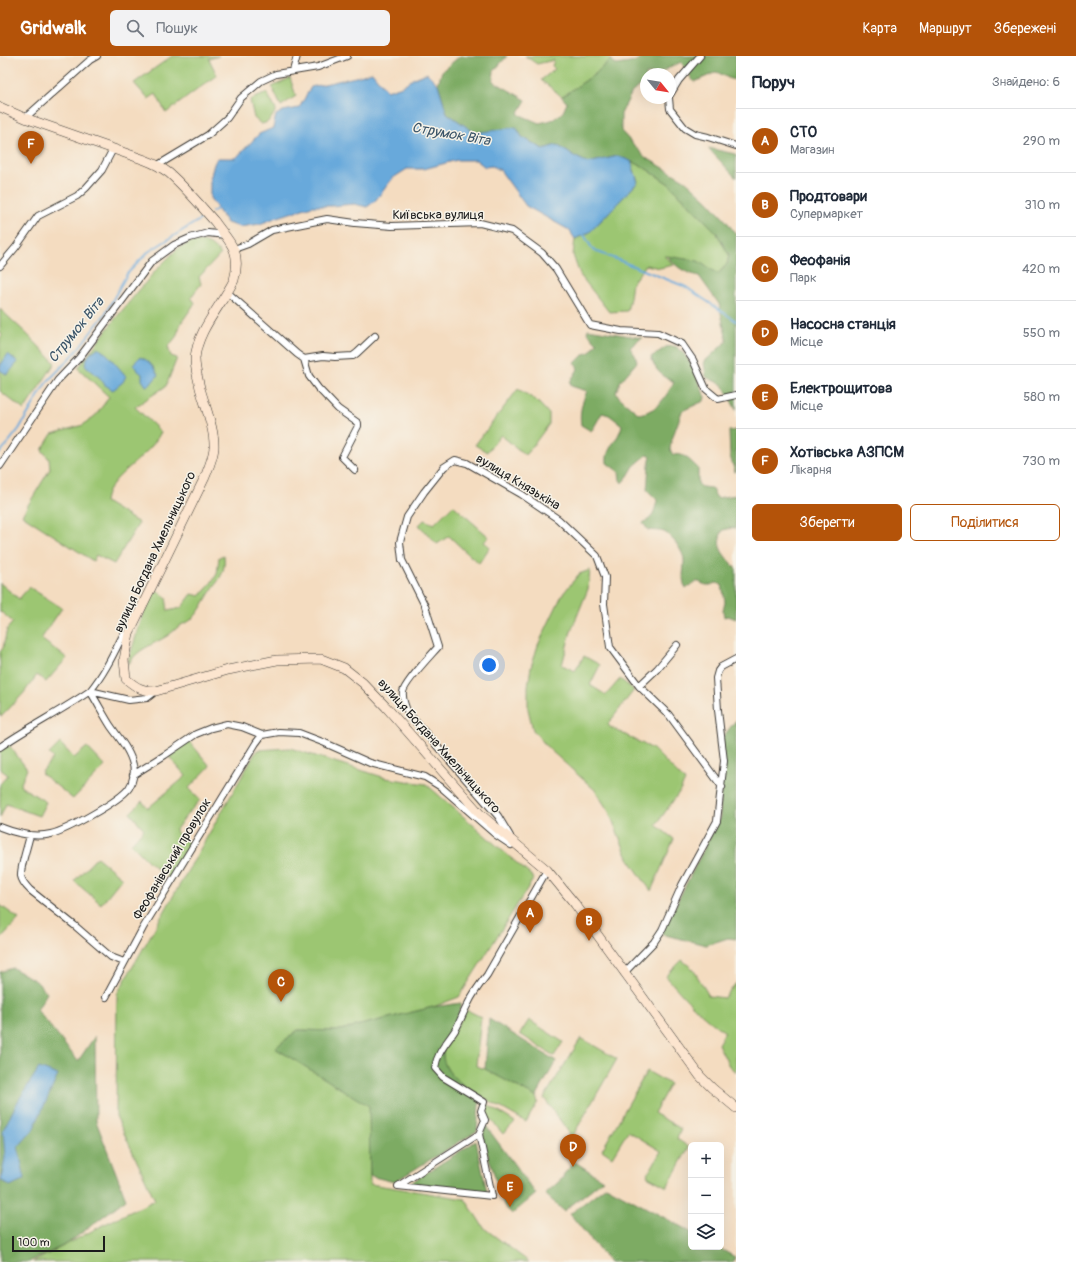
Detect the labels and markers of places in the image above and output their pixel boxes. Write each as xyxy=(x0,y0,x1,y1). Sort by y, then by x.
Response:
pin: F xyxy=(18,131,44,164)
pin: A xyxy=(517,900,543,933)
pin: B xyxy=(576,908,602,941)
pin: C xyxy=(268,969,294,1002)
pin: D xyxy=(560,1134,586,1167)
pin: E xyxy=(497,1174,523,1207)

